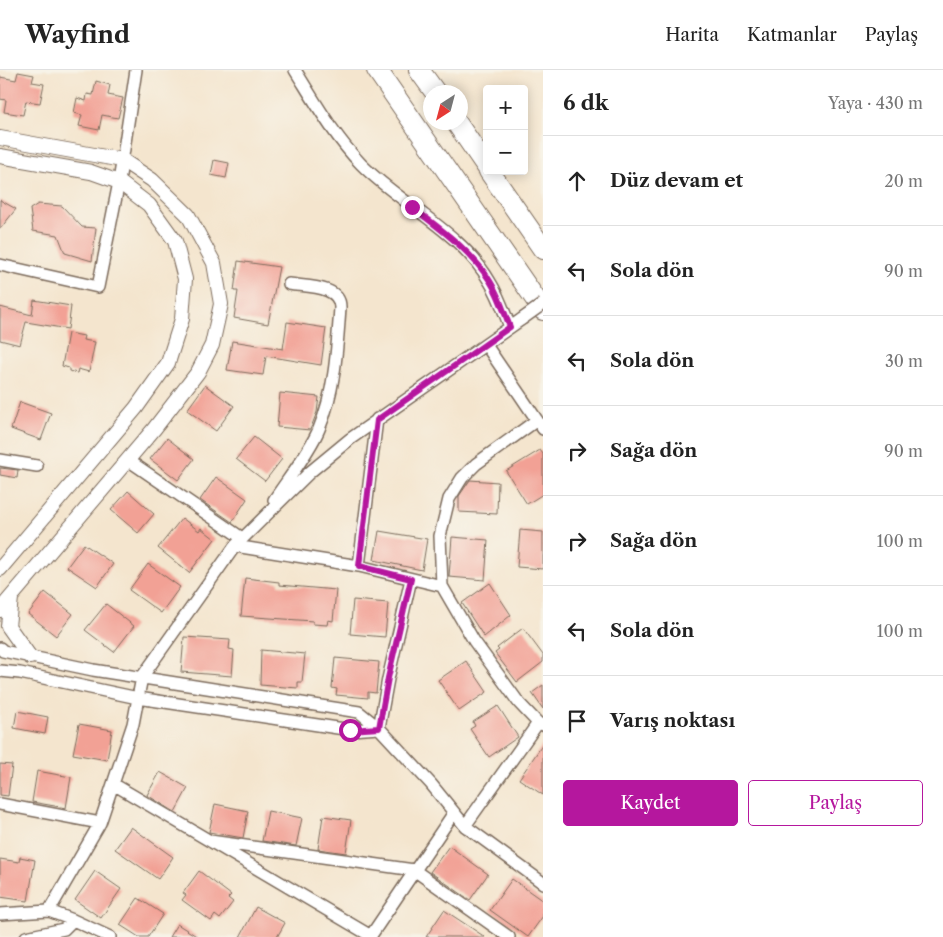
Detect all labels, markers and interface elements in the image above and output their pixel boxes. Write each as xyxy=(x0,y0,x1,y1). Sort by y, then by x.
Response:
text: Wayfind xyxy=(25,20,130,49)
text: Harita xyxy=(665,24,719,46)
text: Katmanlar xyxy=(747,24,837,46)
text: Paylaş xyxy=(865,24,918,46)
north arrow xyxy=(423,85,468,130)
map controls xyxy=(483,85,528,175)
button: + xyxy=(483,85,528,130)
text: 6 dk xyxy=(563,90,609,115)
text: Yaya · 430 m xyxy=(828,93,923,113)
button: − xyxy=(483,130,528,175)
icon: ahead xyxy=(563,167,591,195)
text: Düz devam et xyxy=(610,169,743,192)
text: 20 m xyxy=(884,171,923,191)
route end xyxy=(401,196,424,219)
icon: left xyxy=(563,257,591,285)
text: Sola dön xyxy=(610,259,694,282)
text: 90 m xyxy=(884,261,923,281)
icon: left xyxy=(563,347,591,375)
text: Sola dön xyxy=(610,349,694,372)
text: 30 m xyxy=(885,351,923,371)
icon: right xyxy=(563,437,591,465)
text: Sağa dön xyxy=(610,439,697,462)
text: 90 m xyxy=(884,441,923,461)
icon: right xyxy=(563,527,591,555)
text: Sağa dön xyxy=(610,529,697,552)
text: 100 m xyxy=(877,531,923,551)
icon: left xyxy=(563,617,591,645)
text: Sola dön xyxy=(610,619,694,642)
text: 100 m xyxy=(877,621,923,641)
icon: arrive xyxy=(563,707,591,735)
text: Varış noktası xyxy=(610,709,735,732)
route start xyxy=(339,719,362,742)
button: Kaydet xyxy=(563,780,738,826)
button: Paylaş xyxy=(748,780,923,826)

